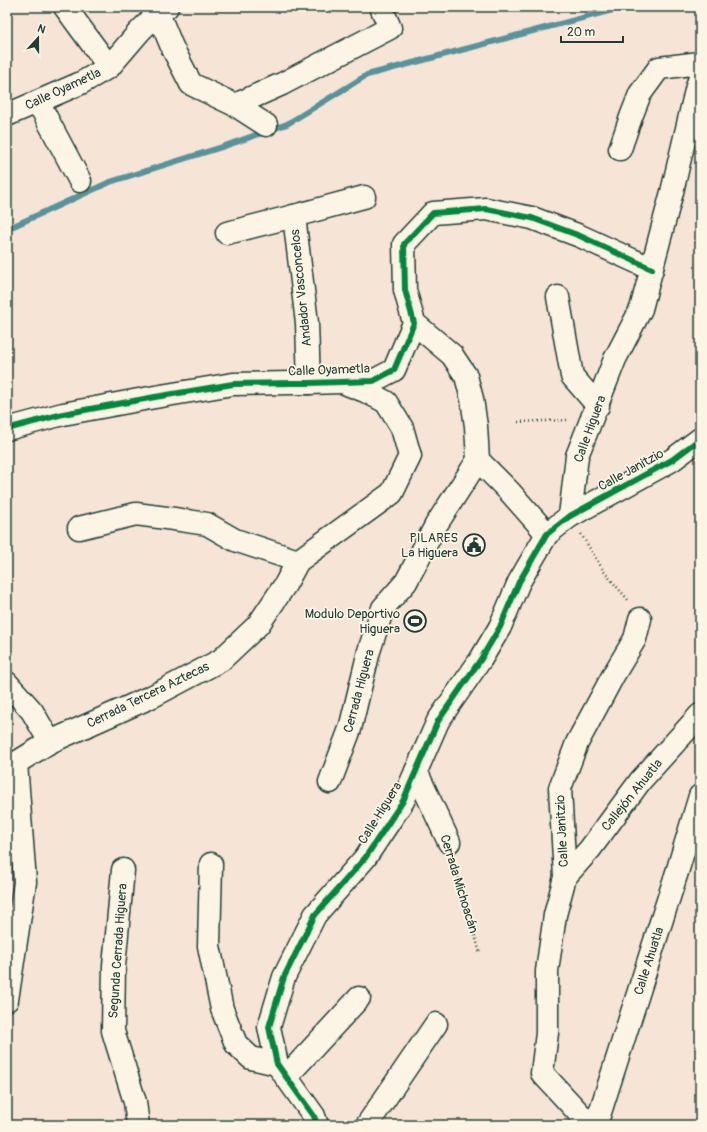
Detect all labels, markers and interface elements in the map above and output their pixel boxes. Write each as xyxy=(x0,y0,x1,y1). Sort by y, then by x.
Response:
north arrow xyxy=(18,18,58,58)
scale bar xyxy=(561,18,623,44)
text: N xyxy=(36,22,48,37)
text: 20 m xyxy=(567,25,596,40)
street label: Calle Oyametla xyxy=(23,64,103,114)
street label: Andador Vasconcelos xyxy=(287,228,315,348)
street label: Calle Oyametla xyxy=(288,361,370,379)
street label: Calle Higuera xyxy=(570,393,610,465)
street label: Calle Janitzio xyxy=(595,445,667,495)
place label: PILARES La Higuera xyxy=(401,530,458,561)
public building icon: PILARES La Higuera xyxy=(461,532,487,558)
place label: Modulo Deportivo Higuera xyxy=(305,606,400,637)
sports icon: Modulo Deportivo Higuera xyxy=(402,608,428,634)
street label: Cerrada Higuera xyxy=(340,648,378,734)
street label: Cerrada Tercera Aztecas xyxy=(84,658,212,732)
street label: Callejón Ahuatla xyxy=(598,756,666,834)
street label: Calle Higuera xyxy=(355,779,405,847)
street label: Calle Janitzio xyxy=(552,794,572,868)
street label: Cerrada Michoacán xyxy=(436,833,482,935)
street label: Segunda Cerrada Higuera xyxy=(105,883,131,1019)
street label: Calle Ahuatla xyxy=(630,925,668,997)

